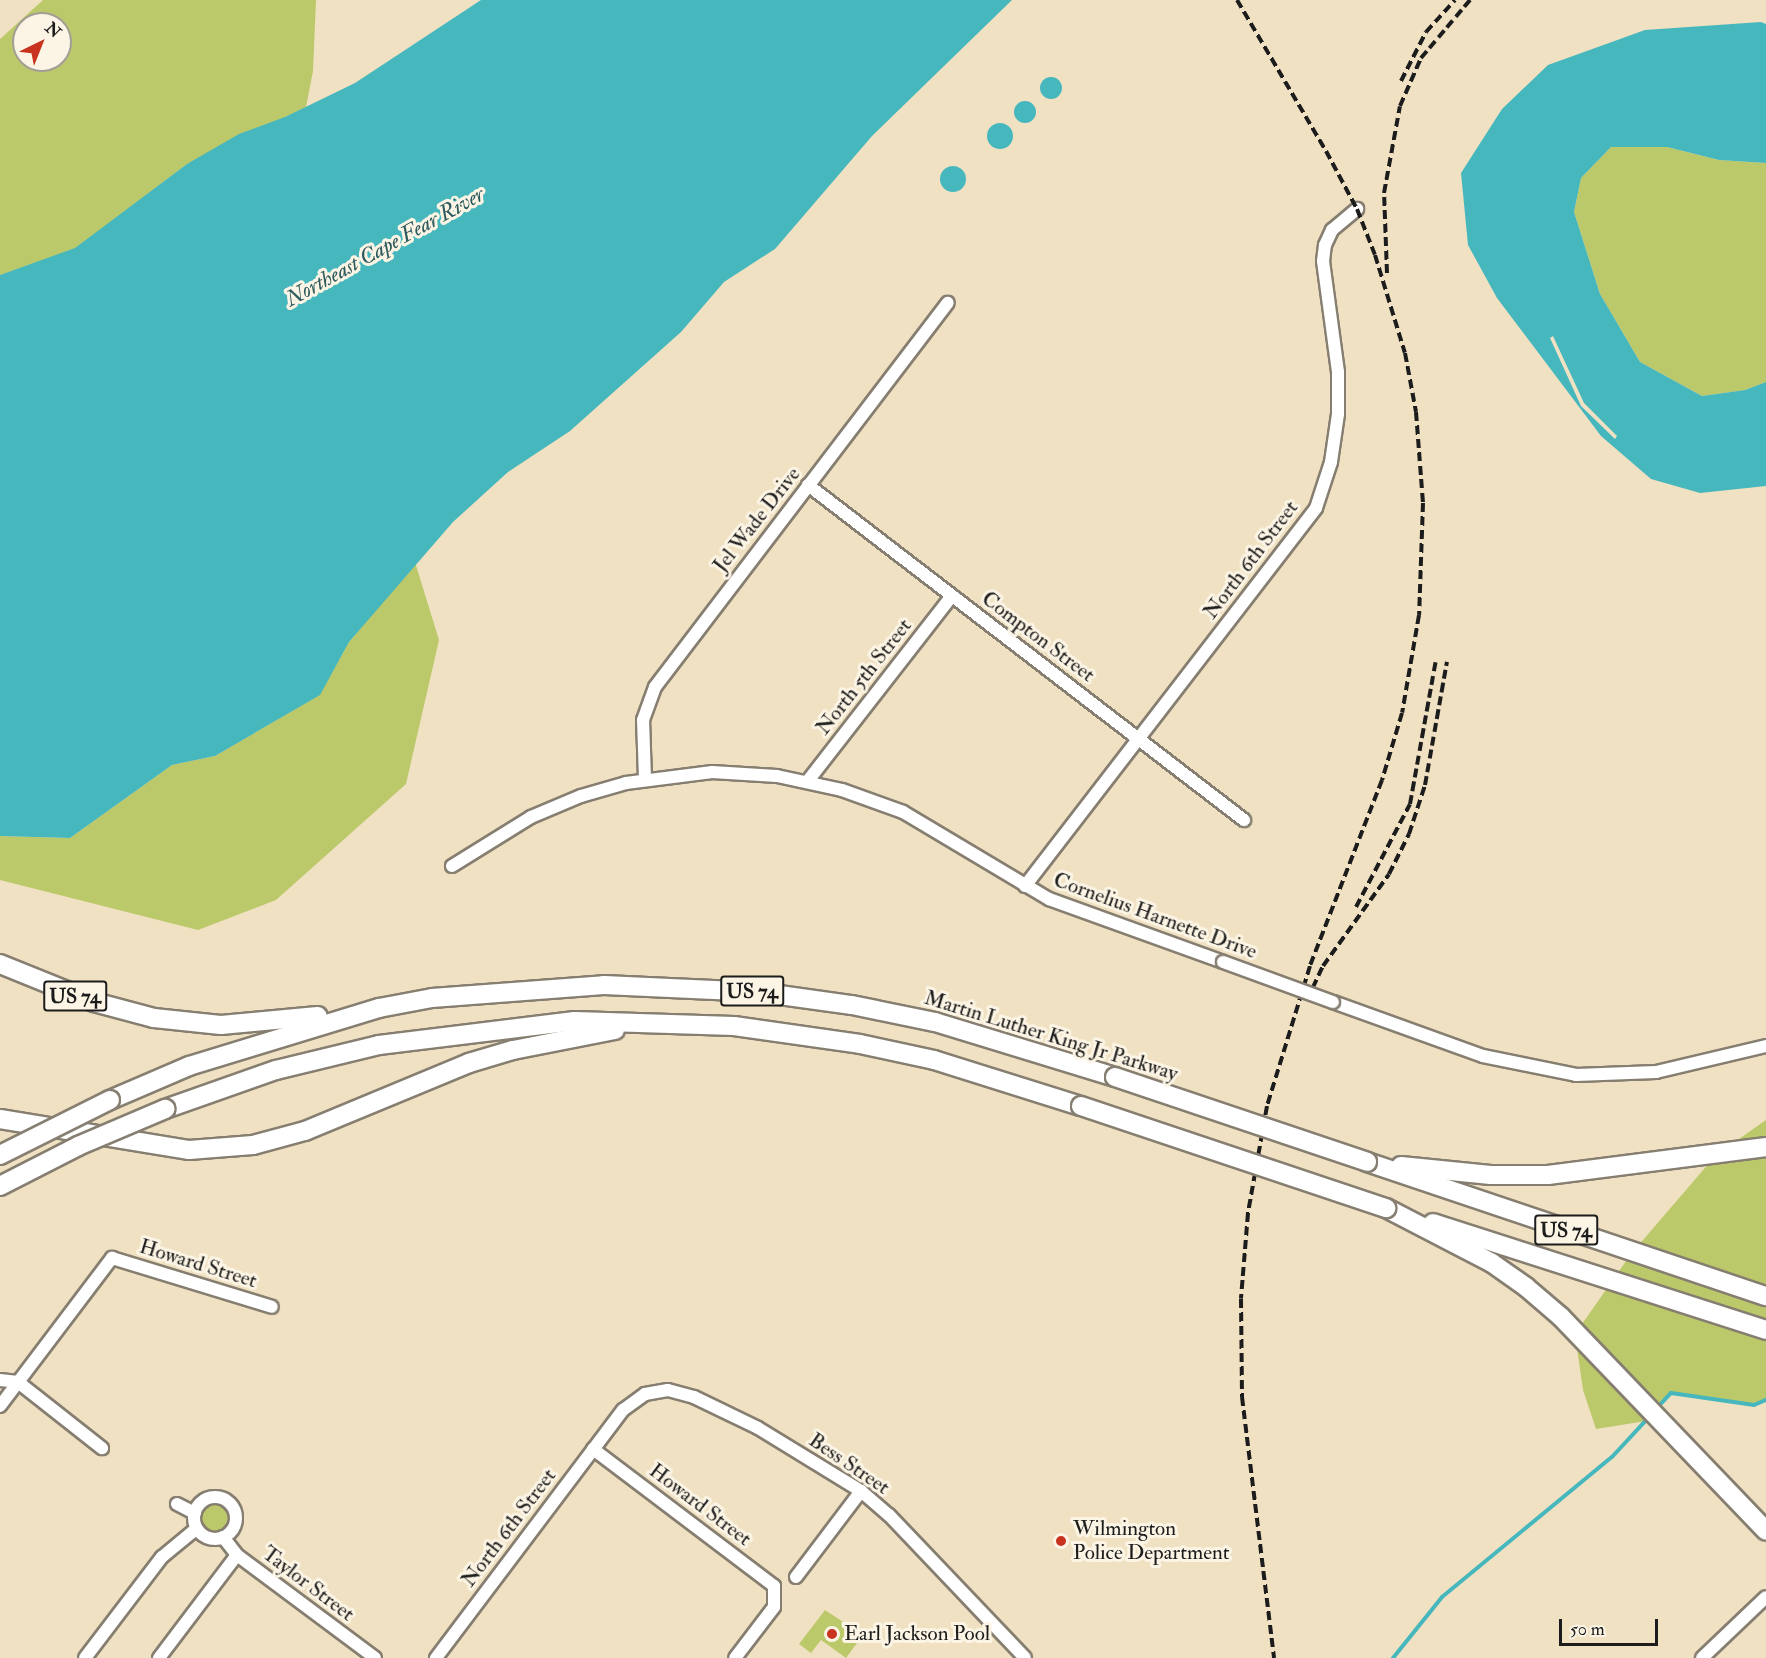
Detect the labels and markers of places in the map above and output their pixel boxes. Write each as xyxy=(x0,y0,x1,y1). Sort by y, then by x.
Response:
place label: Wilmington Police Department xyxy=(1073,1516,1230,1566)
marker: Wilmington Police Department xyxy=(1054,1534,1068,1548)
place label: Earl Jackson Pool xyxy=(844,1621,990,1647)
marker: Earl Jackson Pool xyxy=(825,1627,839,1641)

